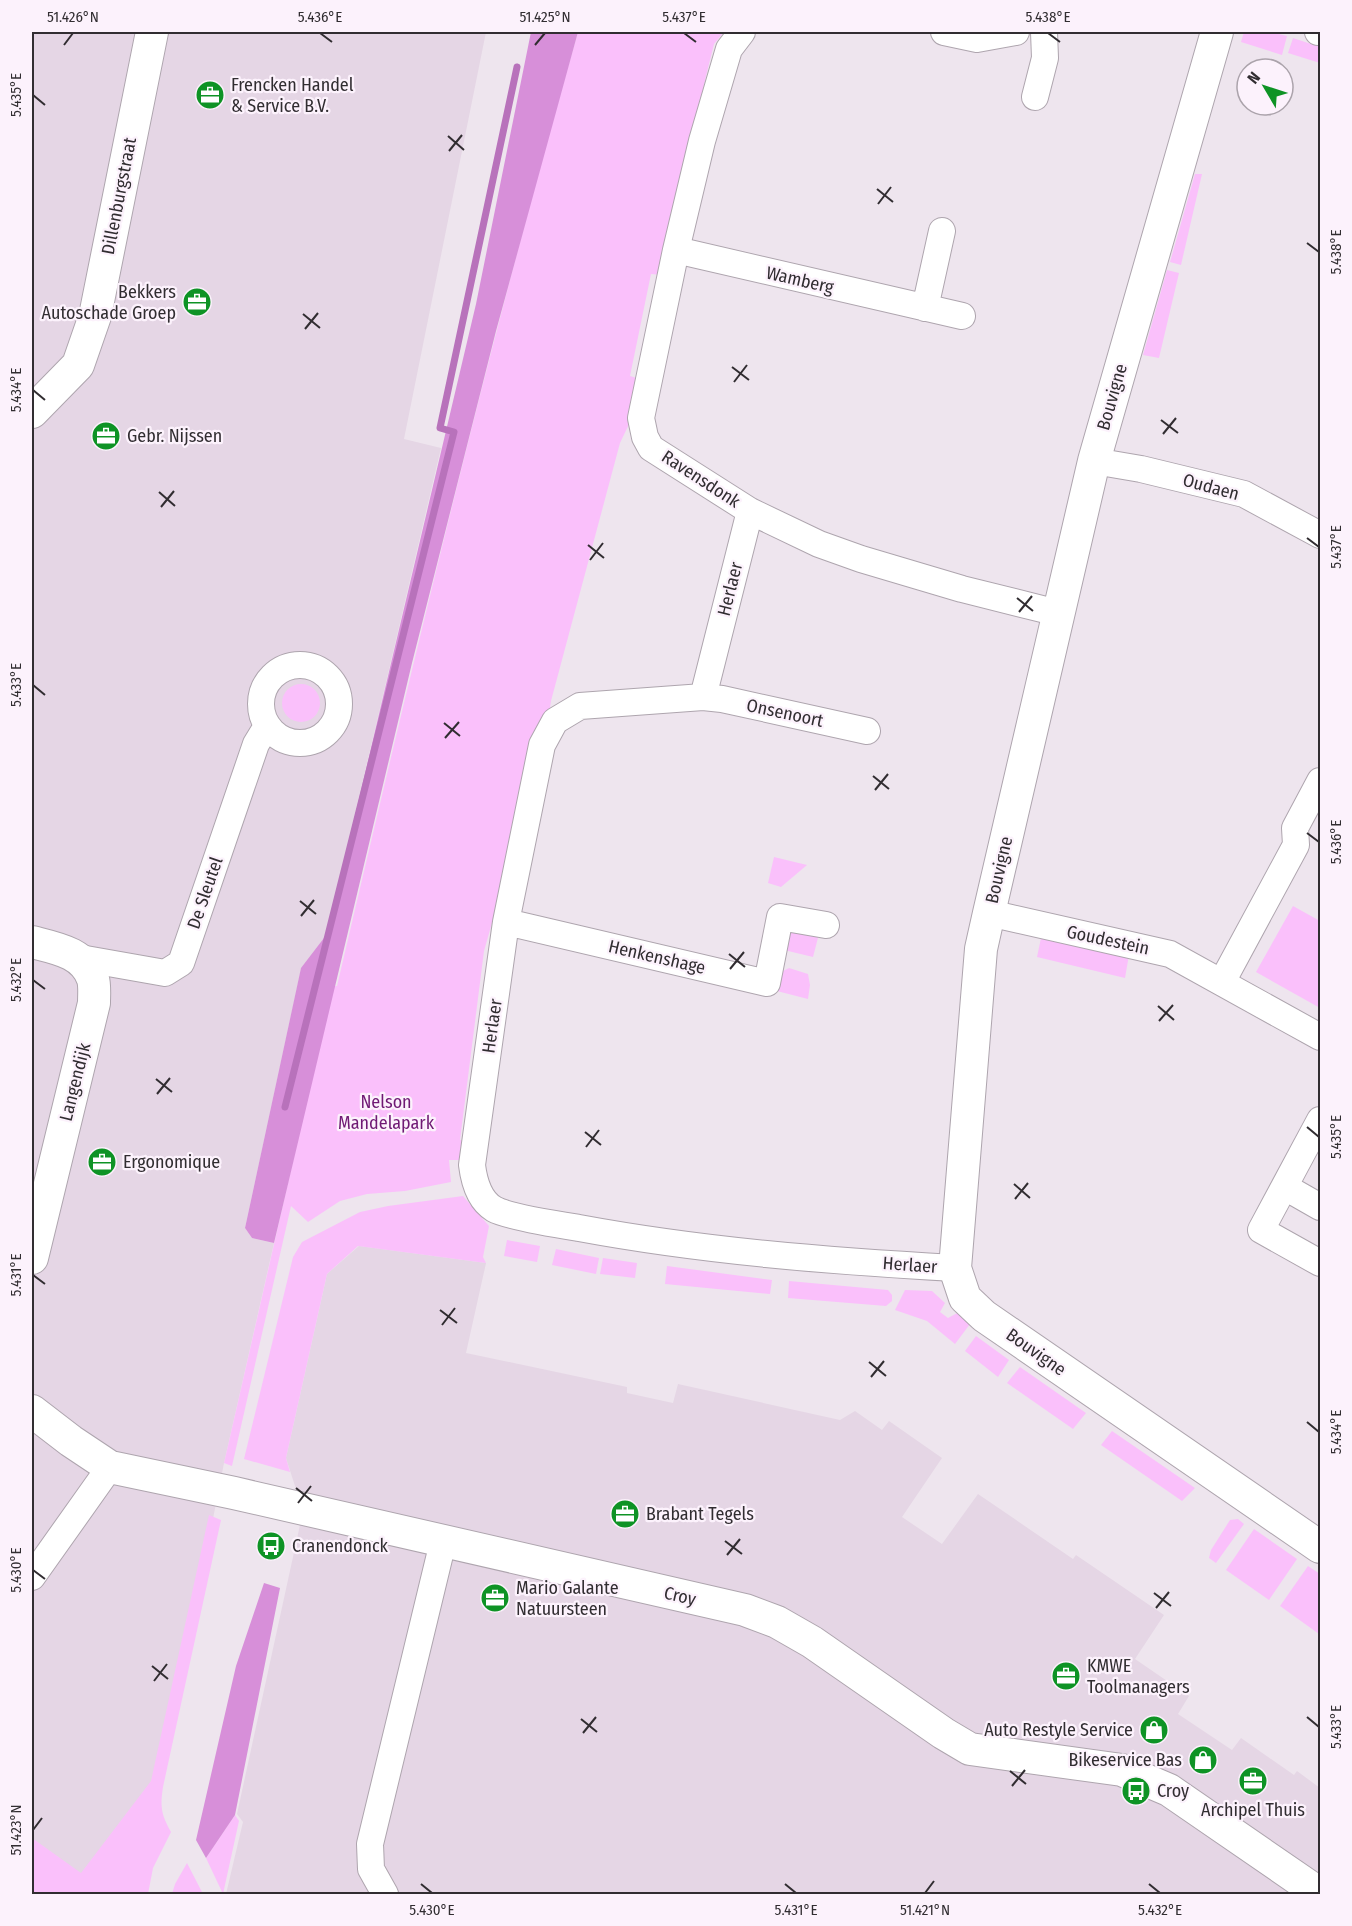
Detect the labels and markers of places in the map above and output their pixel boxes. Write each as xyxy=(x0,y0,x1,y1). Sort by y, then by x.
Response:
place label: Frencken Handel & Service B.V. xyxy=(231,74,354,117)
office icon: Frencken Handel & Service B.V. xyxy=(194,79,226,111)
place label: Bekkers Autoschade Groep xyxy=(42,281,176,324)
office icon: Bekkers Autoschade Groep xyxy=(181,286,213,318)
office icon: Gebr. Nijssen xyxy=(90,420,122,452)
place label: Gebr. Nijssen xyxy=(127,425,222,447)
office icon: Ergonomique xyxy=(86,1146,118,1178)
place label: Ergonomique xyxy=(123,1151,220,1173)
office icon: Brabant Tegels xyxy=(609,1498,641,1530)
place label: Brabant Tegels xyxy=(646,1503,754,1525)
bus stop icon: Cranendonck xyxy=(255,1530,287,1562)
place label: Cranendonck xyxy=(292,1535,389,1557)
place label: Mario Galante Natuursteen xyxy=(516,1577,619,1620)
office icon: Mario Galante Natuursteen xyxy=(479,1582,511,1614)
place label: KMWE Toolmanagers xyxy=(1087,1655,1190,1698)
office icon: KMWE Toolmanagers xyxy=(1050,1660,1082,1692)
shop icon: Auto Restyle Service xyxy=(1138,1714,1170,1746)
place label: Auto Restyle Service xyxy=(984,1719,1133,1741)
shop icon: Bikeservice Bas xyxy=(1187,1744,1219,1776)
place label: Bikeservice Bas xyxy=(1068,1749,1182,1771)
office icon: Archipel Thuis xyxy=(1237,1765,1269,1797)
bus stop icon: Croy xyxy=(1120,1775,1152,1807)
place label: Croy xyxy=(1157,1780,1189,1802)
place label: Archipel Thuis xyxy=(1201,1799,1305,1821)

